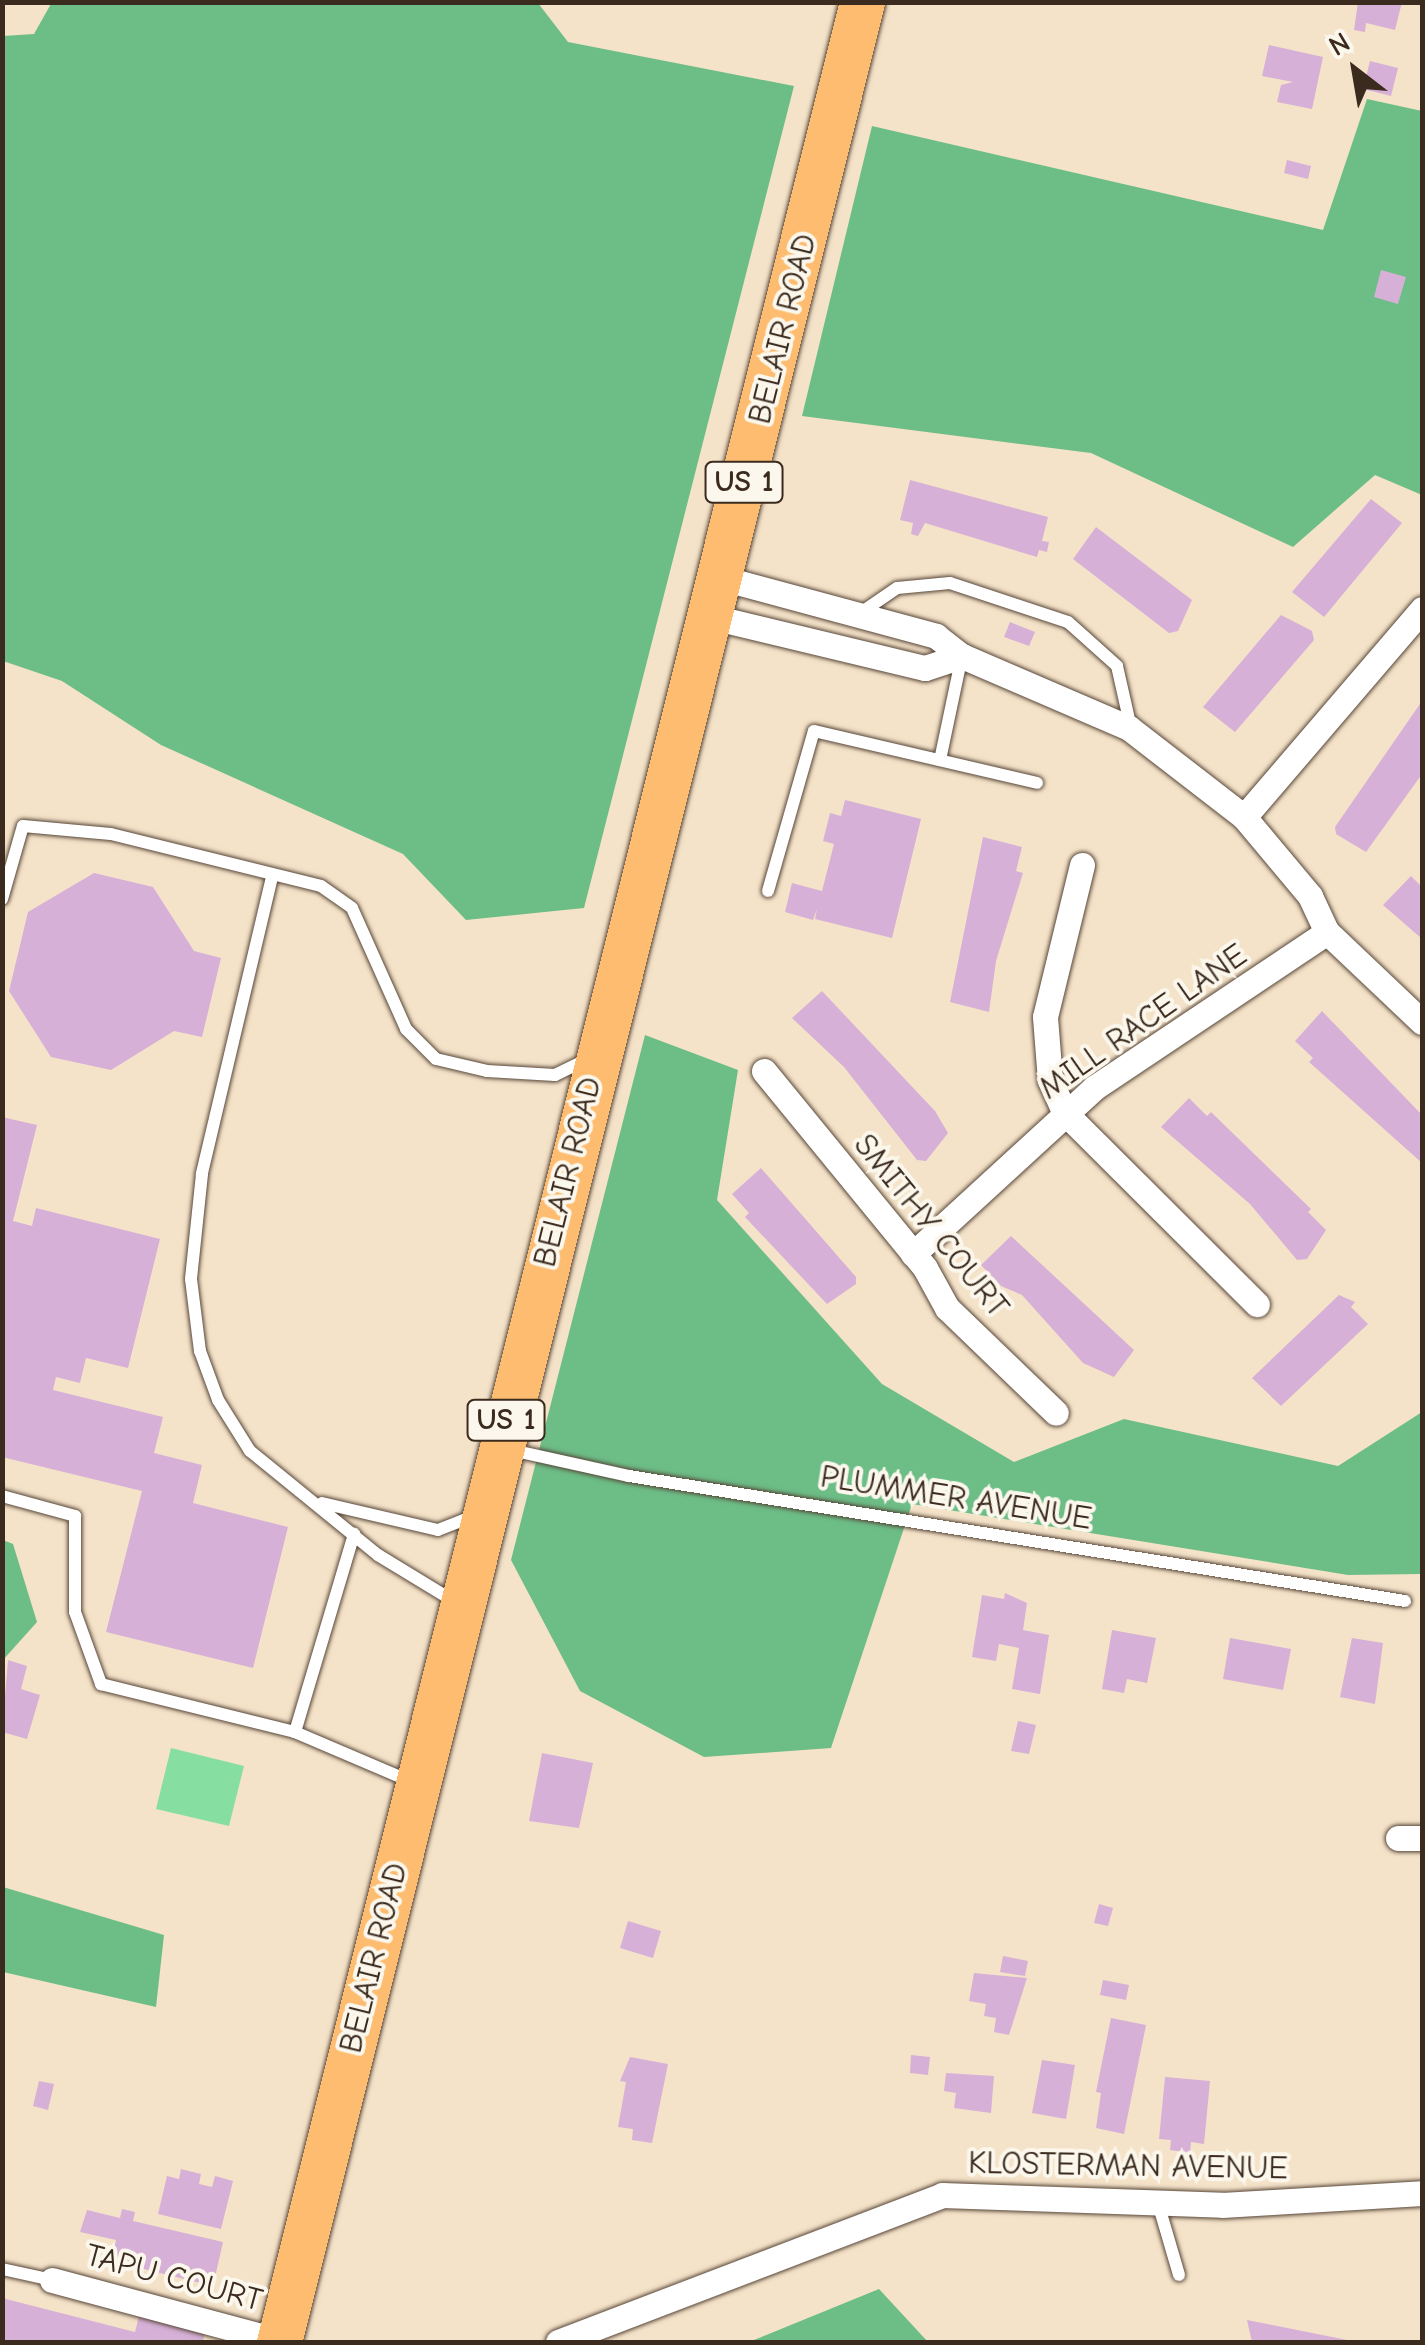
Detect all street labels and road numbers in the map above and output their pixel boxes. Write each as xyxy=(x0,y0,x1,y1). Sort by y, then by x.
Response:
street label: BELAIR ROAD xyxy=(741,230,825,428)
road number: US 1 xyxy=(704,457,784,507)
street label: MILL RACE LANE xyxy=(1032,936,1254,1108)
street label: BELAIR ROAD xyxy=(526,1073,610,1271)
street label: SMITHY COURT xyxy=(845,1127,1017,1325)
road number: US 1 xyxy=(466,1395,546,1445)
street label: PLUMMER AVENUE xyxy=(818,1458,1094,1538)
street label: BELAIR ROAD xyxy=(332,1859,416,2057)
street label: KLOSTERMAN AVENUE xyxy=(968,2144,1288,2188)
street label: TAPU COURT xyxy=(81,2236,267,2320)

